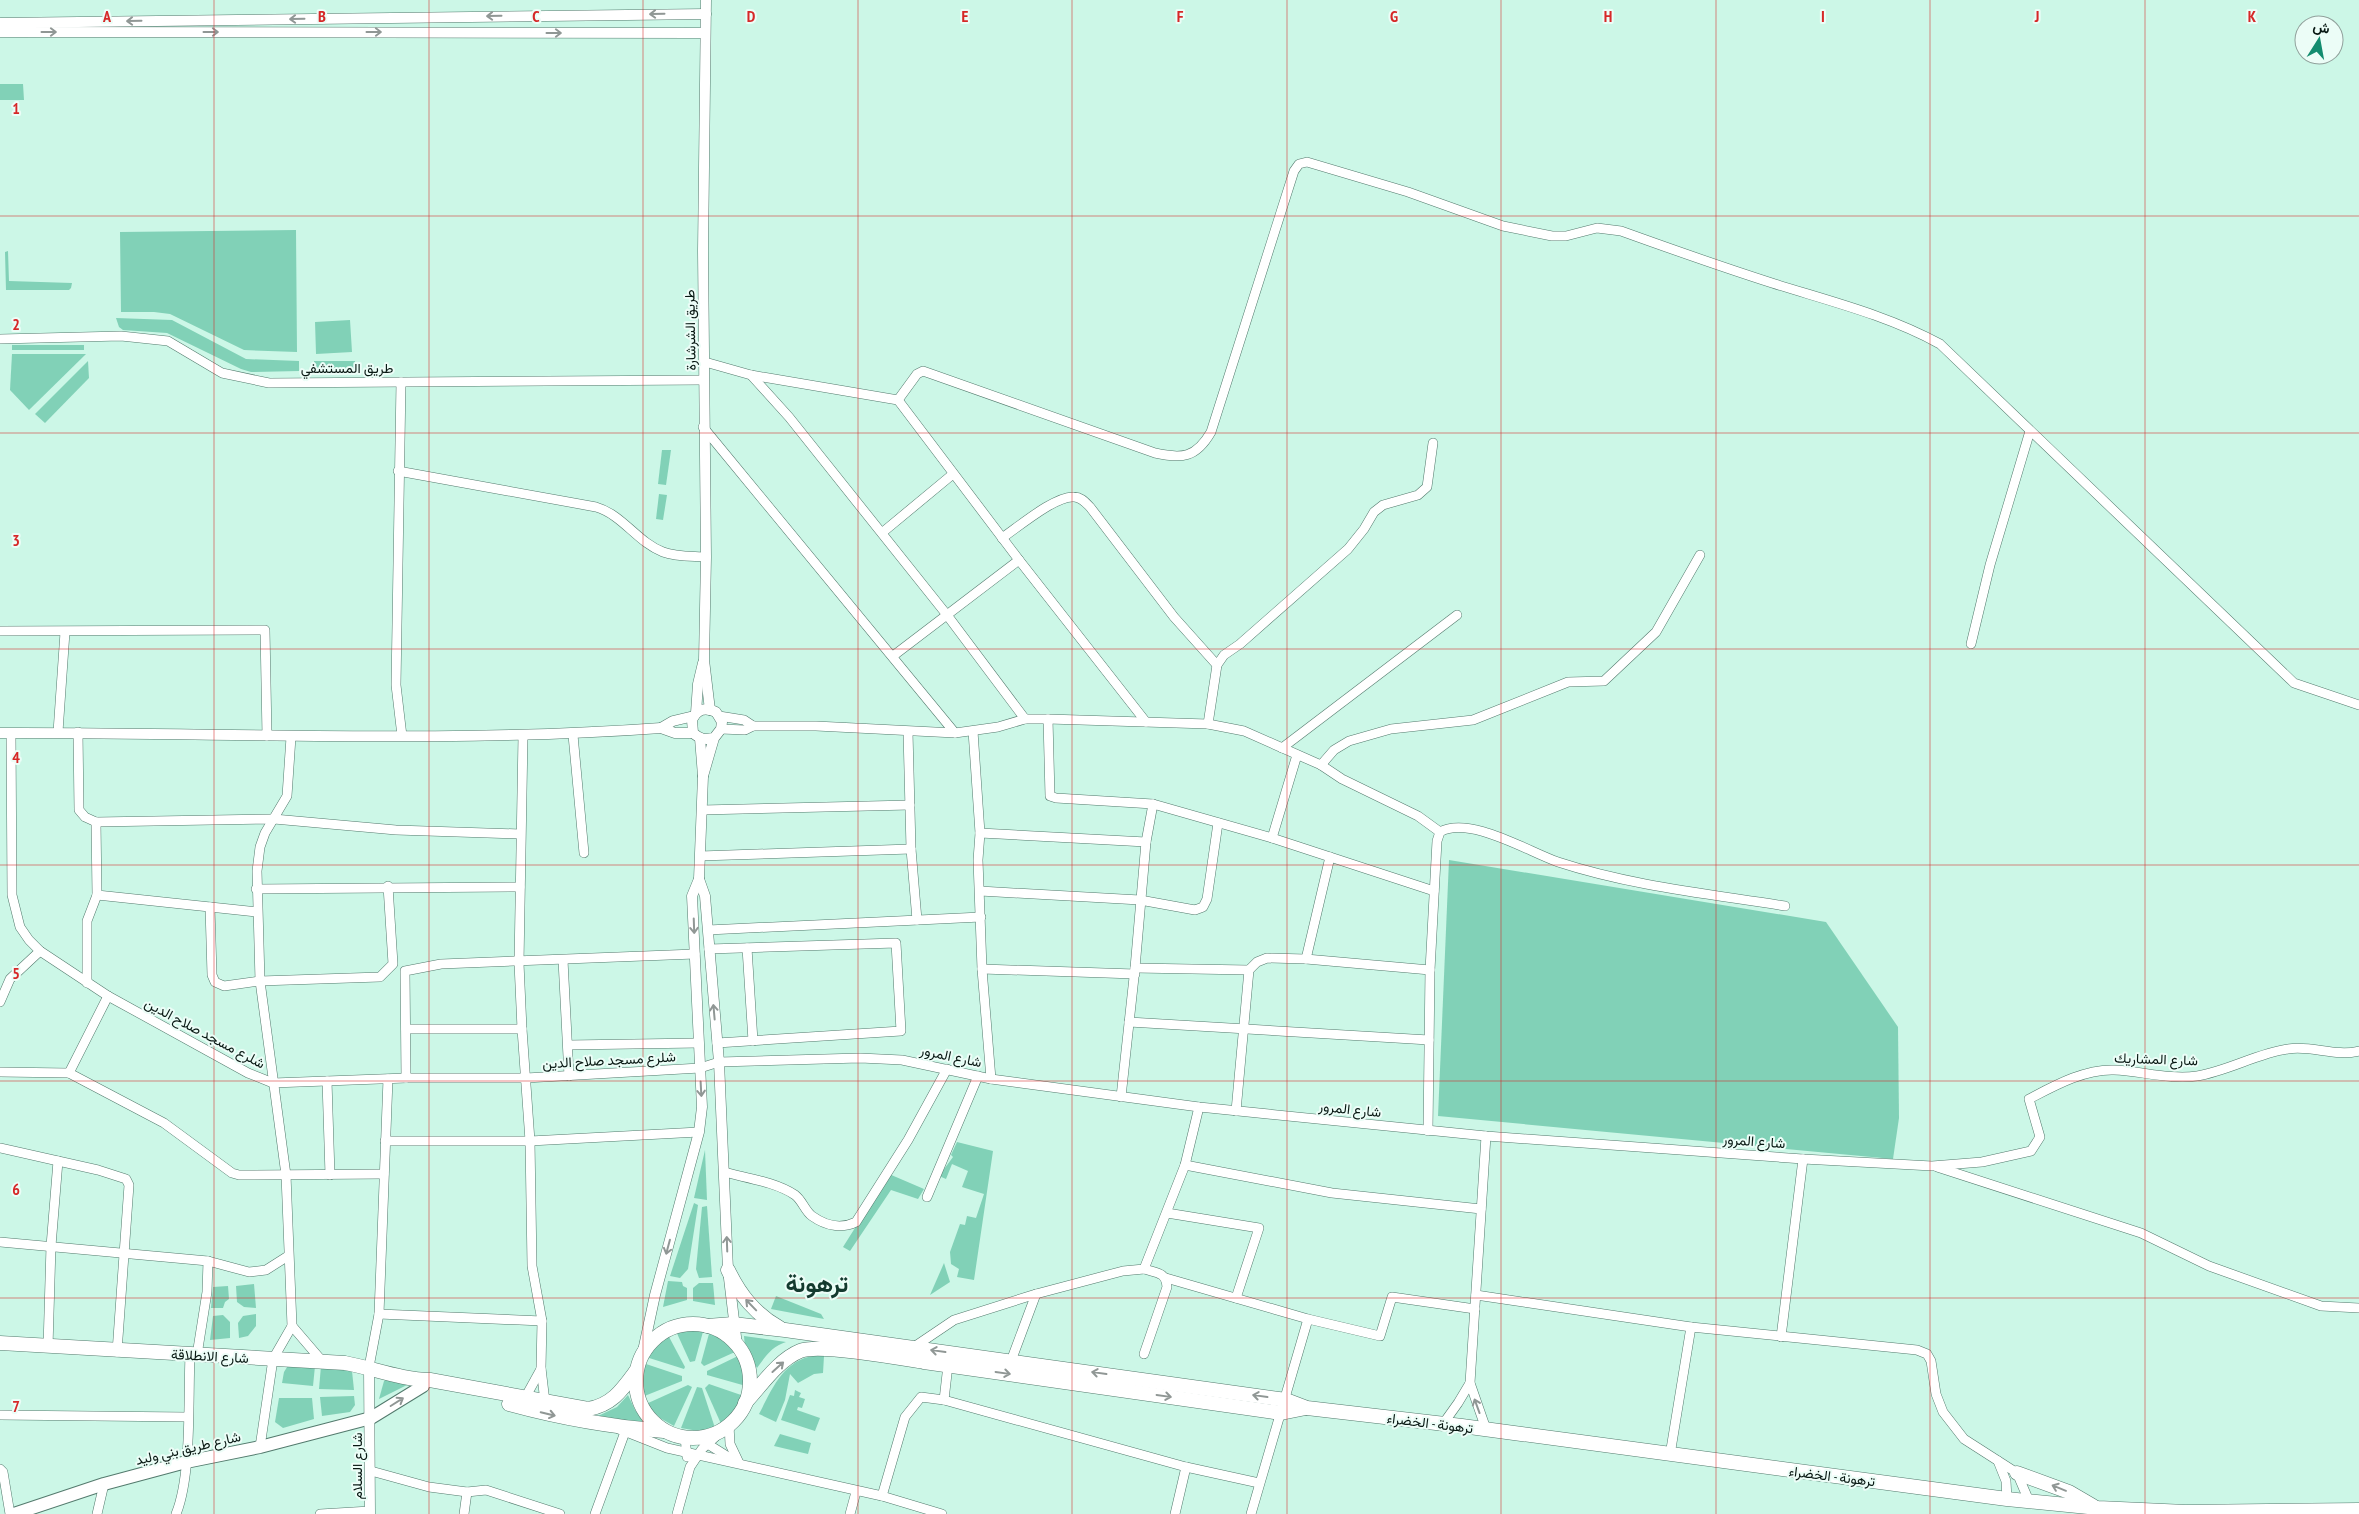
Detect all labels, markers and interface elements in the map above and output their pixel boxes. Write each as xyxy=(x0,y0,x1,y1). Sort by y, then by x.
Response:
text: A xyxy=(102,6,112,26)
text: B xyxy=(318,6,326,26)
text: C xyxy=(532,6,540,26)
text: D xyxy=(747,6,756,26)
text: E xyxy=(962,6,969,26)
text: F xyxy=(1177,6,1184,26)
text: G xyxy=(1390,6,1398,26)
text: H xyxy=(1604,6,1612,26)
text: I xyxy=(1821,6,1825,26)
text: J xyxy=(2034,6,2039,26)
text: K xyxy=(2248,6,2257,26)
one-way arrow xyxy=(649,9,666,19)
one-way arrow xyxy=(487,11,503,21)
one-way arrow xyxy=(289,14,306,24)
north arrow xyxy=(2294,15,2344,65)
one-way arrow xyxy=(127,16,143,26)
text: ش xyxy=(2312,17,2332,38)
one-way arrow xyxy=(40,27,56,37)
one-way arrow xyxy=(202,27,219,37)
one-way arrow xyxy=(365,27,381,37)
one-way arrow xyxy=(545,28,561,38)
text: 1 xyxy=(12,98,20,118)
street label: طريق الشرشارة xyxy=(680,289,700,371)
text: 2 xyxy=(12,314,20,334)
street label: طريق المستشفي xyxy=(301,359,393,380)
text: 3 xyxy=(12,530,20,550)
text: 4 xyxy=(12,747,20,767)
one-way arrow xyxy=(689,918,698,934)
text: 5 xyxy=(12,963,20,983)
street label: شلرع مسجد صلاح الدين xyxy=(141,994,268,1074)
one-way arrow xyxy=(709,1004,719,1020)
street label: شارع المرور xyxy=(917,1040,984,1073)
street label: شلرع مسجد صلاح الدين xyxy=(542,1048,676,1074)
street label: شارع المشاريك xyxy=(2114,1049,2198,1071)
one-way arrow xyxy=(696,1080,705,1096)
street label: شارع المرور xyxy=(1317,1097,1382,1123)
street label: شارع المرور xyxy=(1721,1130,1786,1154)
text: 6 xyxy=(12,1179,20,1199)
one-way arrow xyxy=(722,1236,732,1252)
one-way arrow xyxy=(663,1238,672,1254)
district label: ترهونة xyxy=(786,1268,848,1299)
one-way arrow xyxy=(745,1299,757,1312)
street label: شارع الانطلاقة xyxy=(171,1345,249,1369)
one-way arrow xyxy=(931,1346,947,1356)
one-way arrow xyxy=(772,1361,785,1373)
one-way arrow xyxy=(995,1368,1011,1378)
one-way arrow xyxy=(1092,1368,1108,1378)
one-way arrow xyxy=(1156,1391,1172,1401)
one-way arrow xyxy=(1252,1391,1268,1401)
text: 7 xyxy=(12,1396,20,1416)
one-way arrow xyxy=(389,1397,403,1407)
one-way arrow xyxy=(1472,1399,1481,1415)
street label: ترهونة - الخضراء xyxy=(1386,1409,1474,1437)
one-way arrow xyxy=(539,1410,555,1419)
street label: شارع طريق بني وليد xyxy=(134,1427,243,1472)
street label: شارع السلام xyxy=(348,1433,368,1500)
street label: ترهونة - الخضراء xyxy=(1788,1462,1876,1490)
one-way arrow xyxy=(2052,1482,2067,1492)

